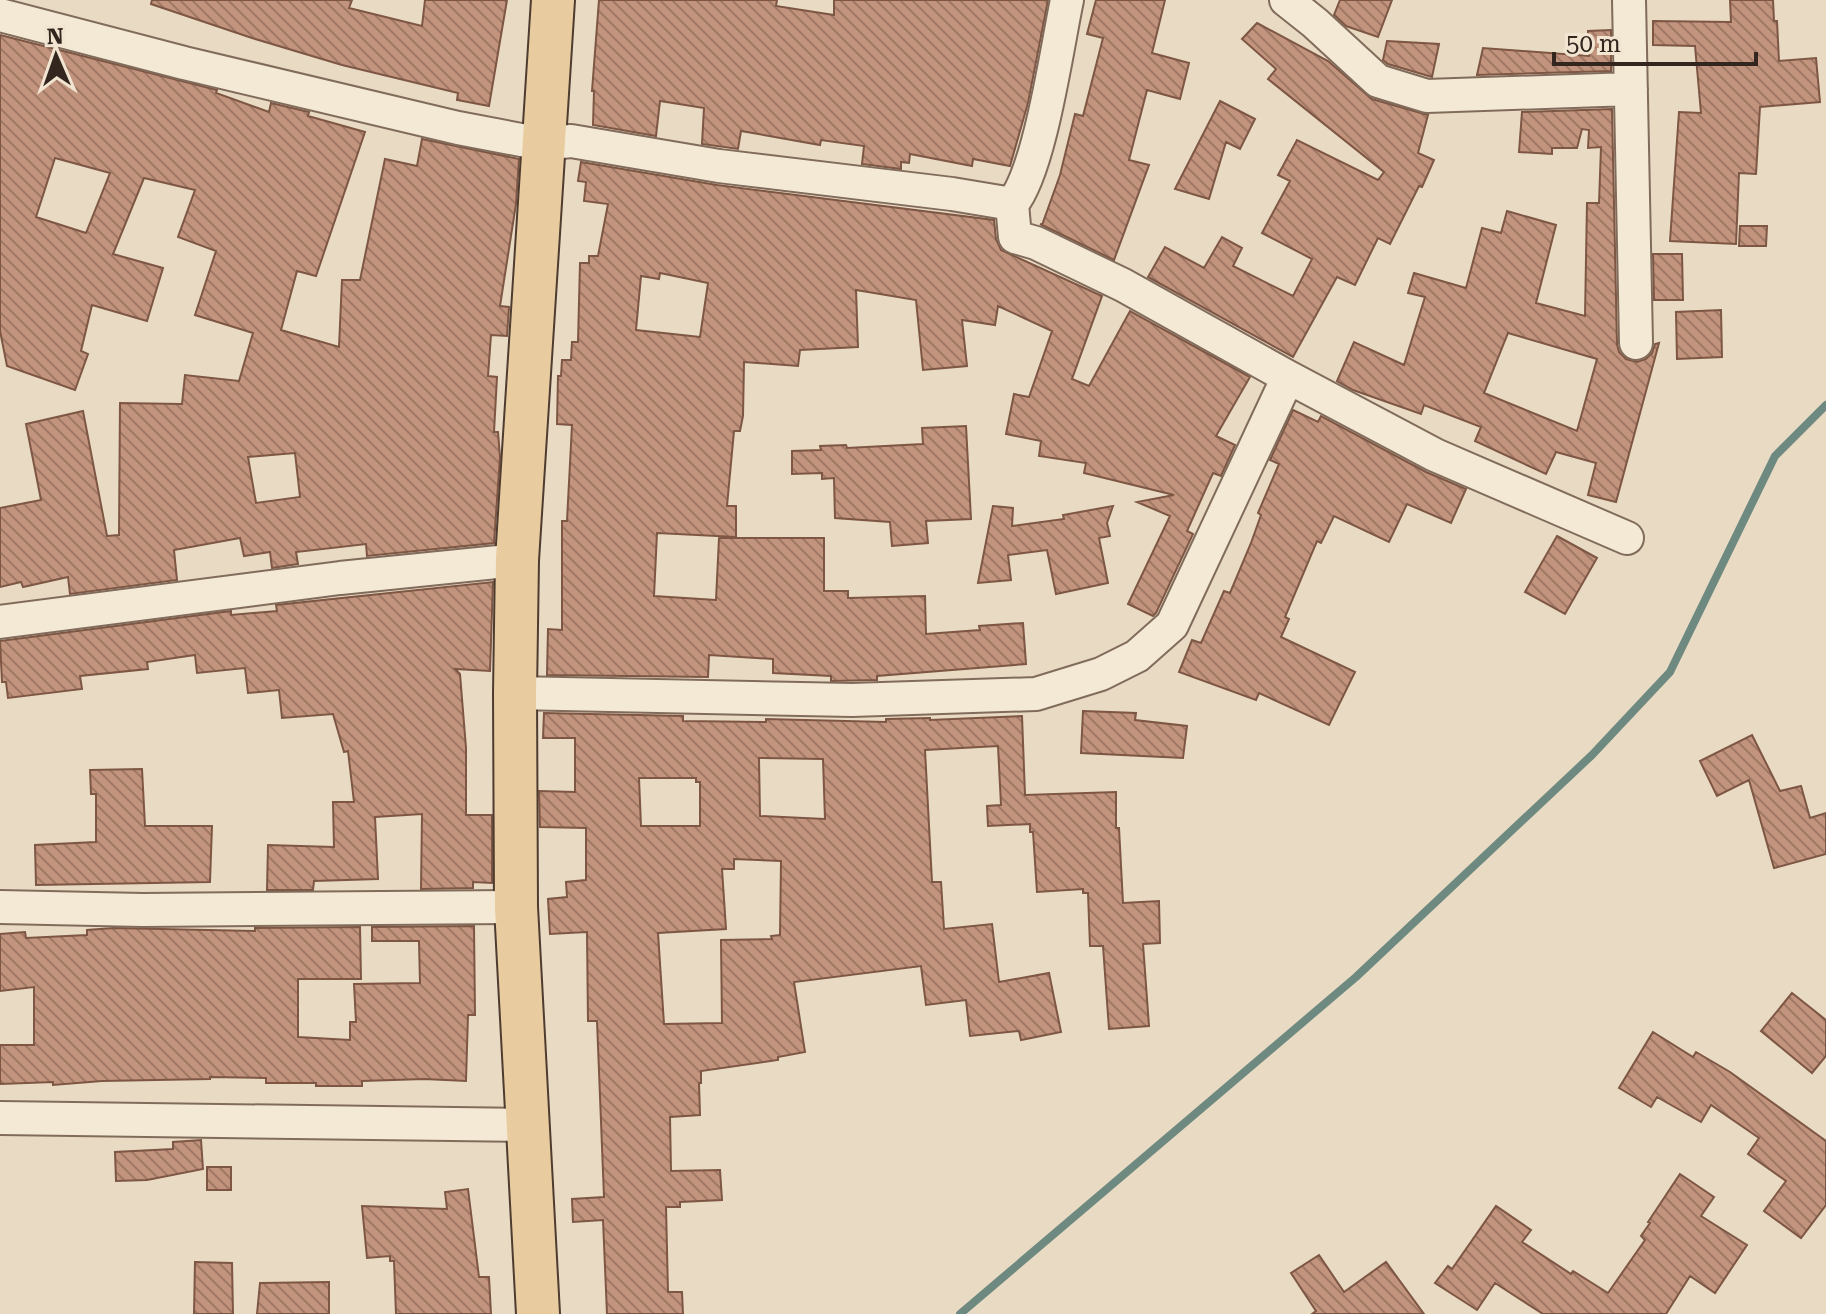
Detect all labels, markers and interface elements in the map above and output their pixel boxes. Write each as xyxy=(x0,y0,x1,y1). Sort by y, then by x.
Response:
north arrow xyxy=(16,16,96,96)
scale bar xyxy=(1554,16,1756,66)
text: N xyxy=(46,24,64,49)
text: 50 m xyxy=(1566,30,1621,58)

